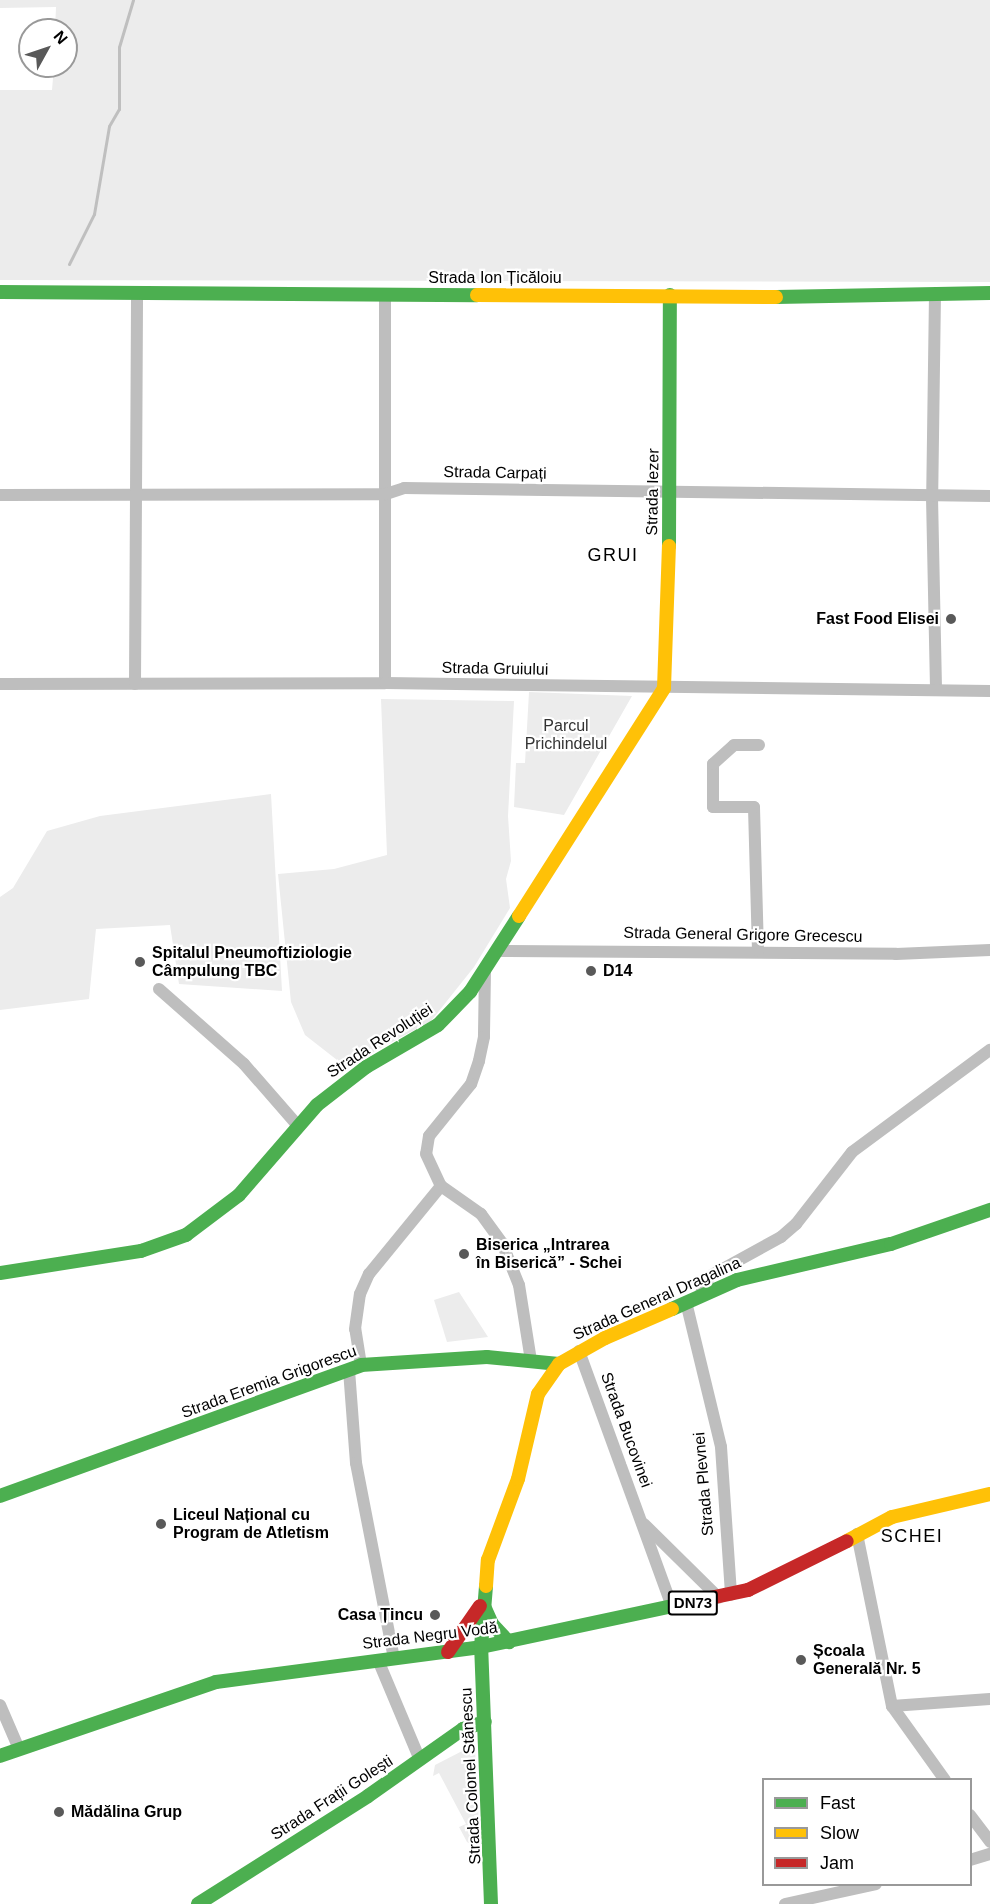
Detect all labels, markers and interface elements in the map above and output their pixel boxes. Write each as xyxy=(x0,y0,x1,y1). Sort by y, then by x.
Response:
north arrow xyxy=(18,18,78,78)
text: N xyxy=(50,28,71,47)
street label: Strada Ion Țicăloiu xyxy=(428,268,562,288)
street label: Strada Iezer xyxy=(643,448,663,536)
street label: Strada Carpați xyxy=(443,463,547,483)
district label: GRUI xyxy=(588,544,638,566)
place label: Fast Food Elisei xyxy=(816,609,939,629)
marker: Fast Food Elisei xyxy=(944,612,958,626)
street label: Strada Gruiului xyxy=(441,658,549,680)
park label: Parcul Prichindelul xyxy=(525,716,607,754)
street label: Strada General Grigore Grecescu xyxy=(623,923,863,947)
place label: Spitalul Pneumoftiziologie Câmpulung TBC xyxy=(152,943,352,981)
marker: Spitalul Pneumoftiziologie Câmpulung TBC xyxy=(133,955,147,969)
place label: D14 xyxy=(603,961,632,981)
marker: D14 xyxy=(584,964,598,978)
street label: Strada Revoluției xyxy=(324,1000,436,1082)
place label: Biserica „Intrarea în Biserică” - Schei xyxy=(476,1235,622,1273)
marker: Biserica „Intrarea în Biserică” - Schei xyxy=(457,1247,471,1261)
street label: Strada General Dragalina xyxy=(570,1253,744,1345)
street label: Strada Eremia Grigorescu xyxy=(179,1341,359,1423)
street label: Strada Bucovinei xyxy=(596,1370,656,1490)
street label: Strada Plevnei xyxy=(690,1431,718,1537)
place label: Liceul Național cu Program de Atletism xyxy=(173,1505,329,1543)
marker: Liceul Național cu Program de Atletism xyxy=(154,1517,168,1531)
district label: SCHEI xyxy=(881,1525,943,1547)
road number: DN73 xyxy=(668,1591,718,1615)
place label: Casa Țincu xyxy=(338,1605,423,1625)
marker: Casa Țincu xyxy=(428,1608,442,1622)
street label: Strada Negru Vodă xyxy=(361,1618,499,1654)
place label: Școala Generală Nr. 5 xyxy=(813,1641,921,1679)
marker: Școala Generală Nr. 5 xyxy=(794,1653,808,1667)
street label: Strada Colonel Stănescu xyxy=(457,1687,485,1865)
street label: Strada Frații Golești xyxy=(267,1751,397,1845)
legend xyxy=(762,1778,972,1886)
text: Fast xyxy=(820,1793,855,1813)
place label: Mădălina Grup xyxy=(71,1802,182,1822)
marker: Mădălina Grup xyxy=(52,1805,66,1819)
text: Slow xyxy=(820,1823,859,1843)
text: Jam xyxy=(820,1853,854,1873)

